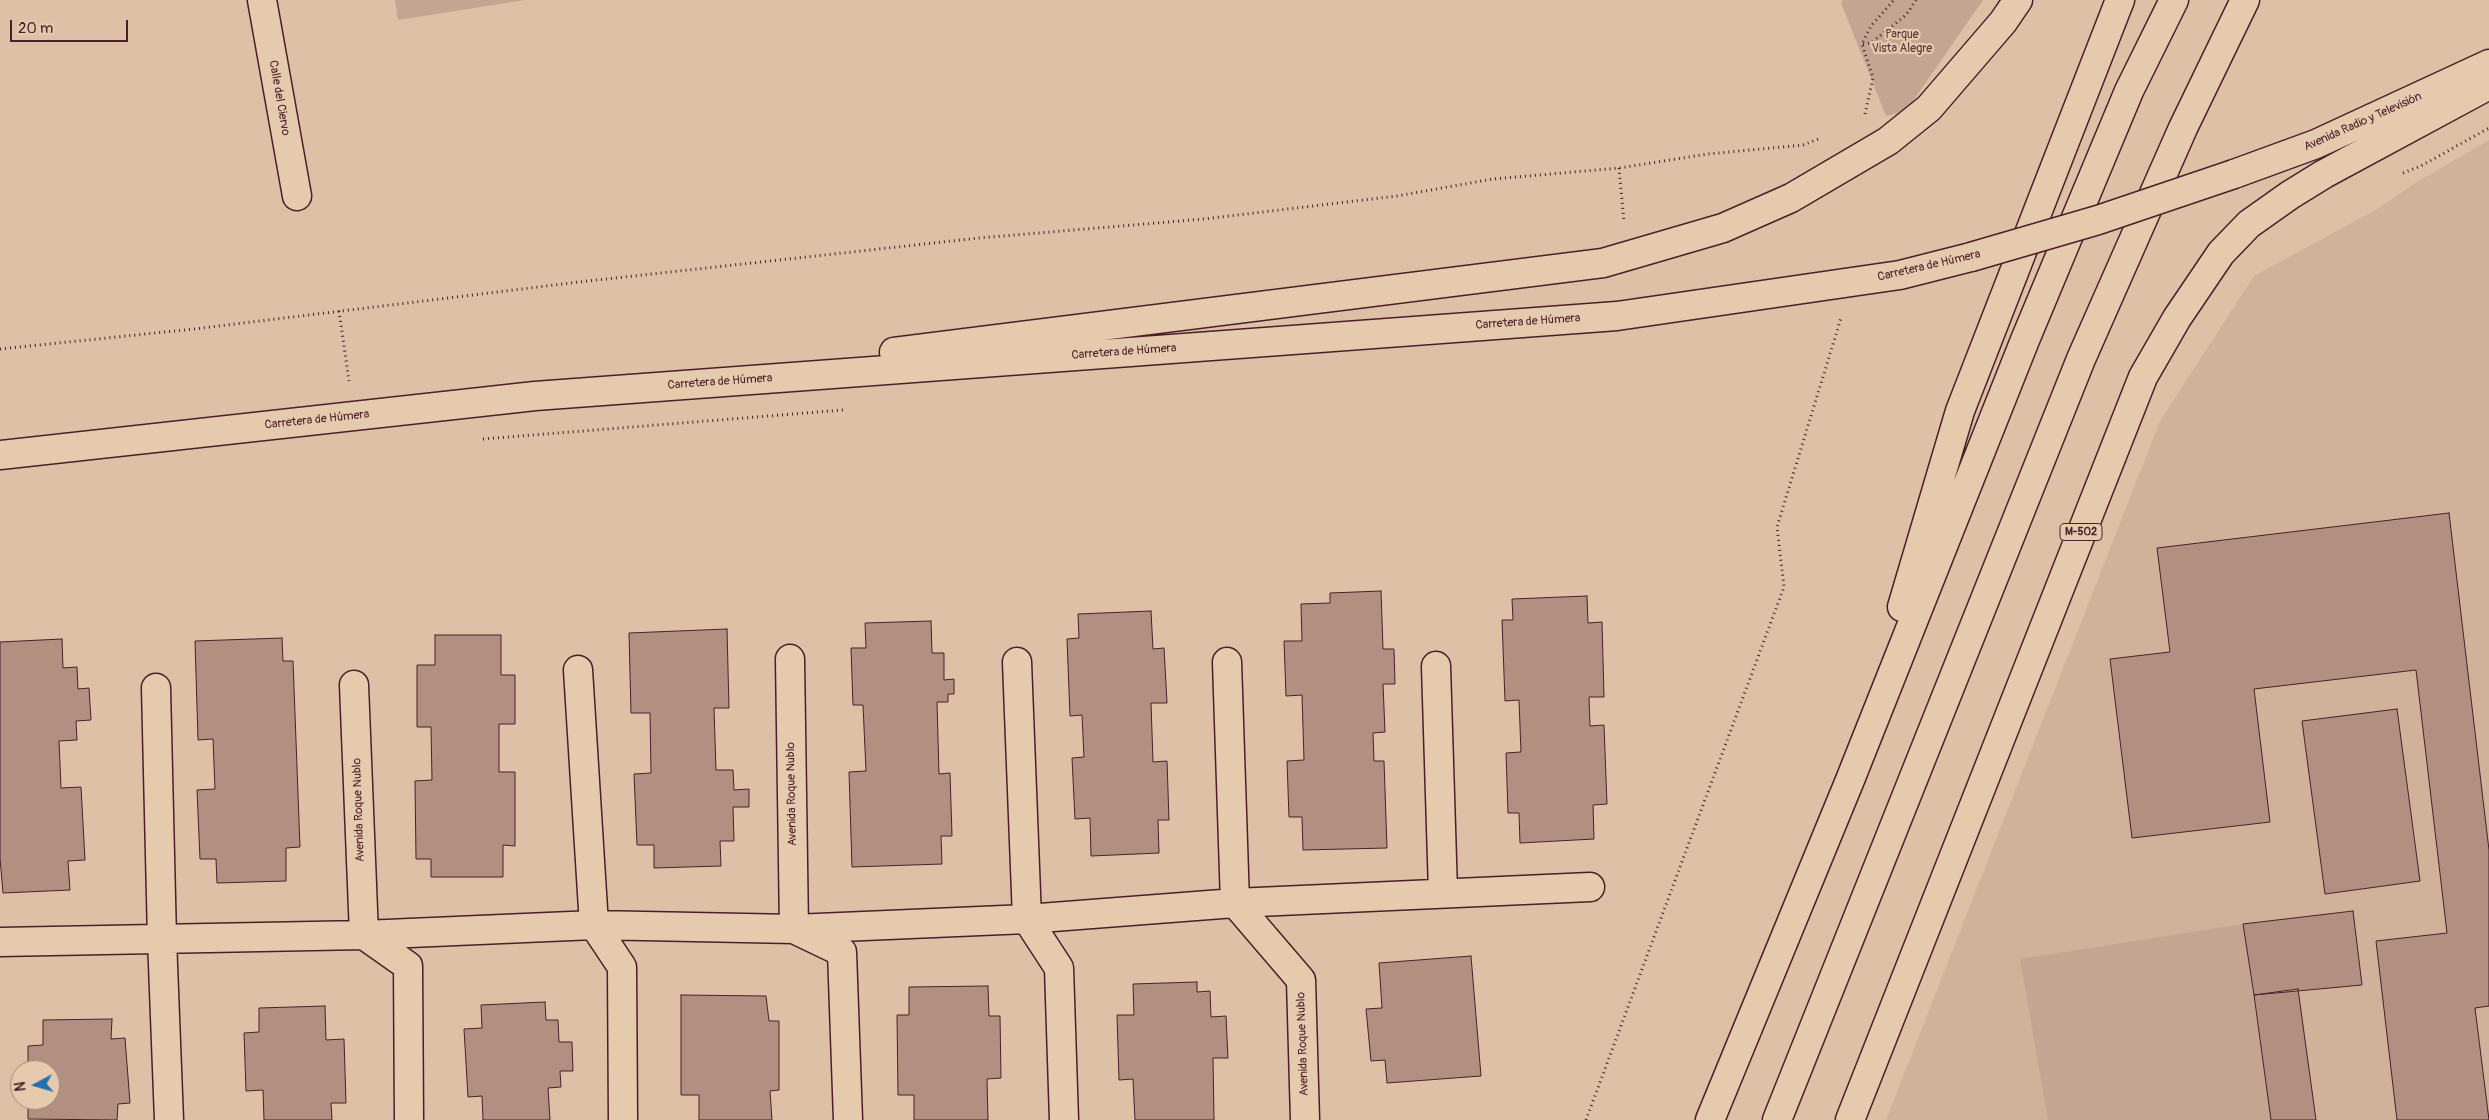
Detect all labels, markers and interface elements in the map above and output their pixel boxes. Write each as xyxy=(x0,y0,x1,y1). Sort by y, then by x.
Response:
scale bar xyxy=(12,10,130,42)
text: 20 m xyxy=(18,19,53,38)
park label: Parque Vista Alegre xyxy=(1872,28,1932,56)
street label: Calle del Ciervo xyxy=(265,59,293,137)
street label: Avenida Radio y Televisión xyxy=(2302,89,2424,155)
street label: Carretera de Húmera xyxy=(1876,247,1982,285)
street label: Carretera de Húmera xyxy=(1475,311,1581,333)
street label: Carretera de Húmera xyxy=(1071,341,1177,363)
street label: Carretera de Húmera xyxy=(667,371,773,393)
street label: Carretera de Húmera xyxy=(264,407,370,433)
road number: M-502 xyxy=(2060,524,2102,540)
street label: Avenida Roque Nublo xyxy=(784,742,800,846)
street label: Avenida Roque Nublo xyxy=(350,758,368,862)
street label: Avenida Roque Nublo xyxy=(1294,992,1312,1096)
north arrow xyxy=(10,1060,60,1110)
text: N xyxy=(12,1081,30,1092)

